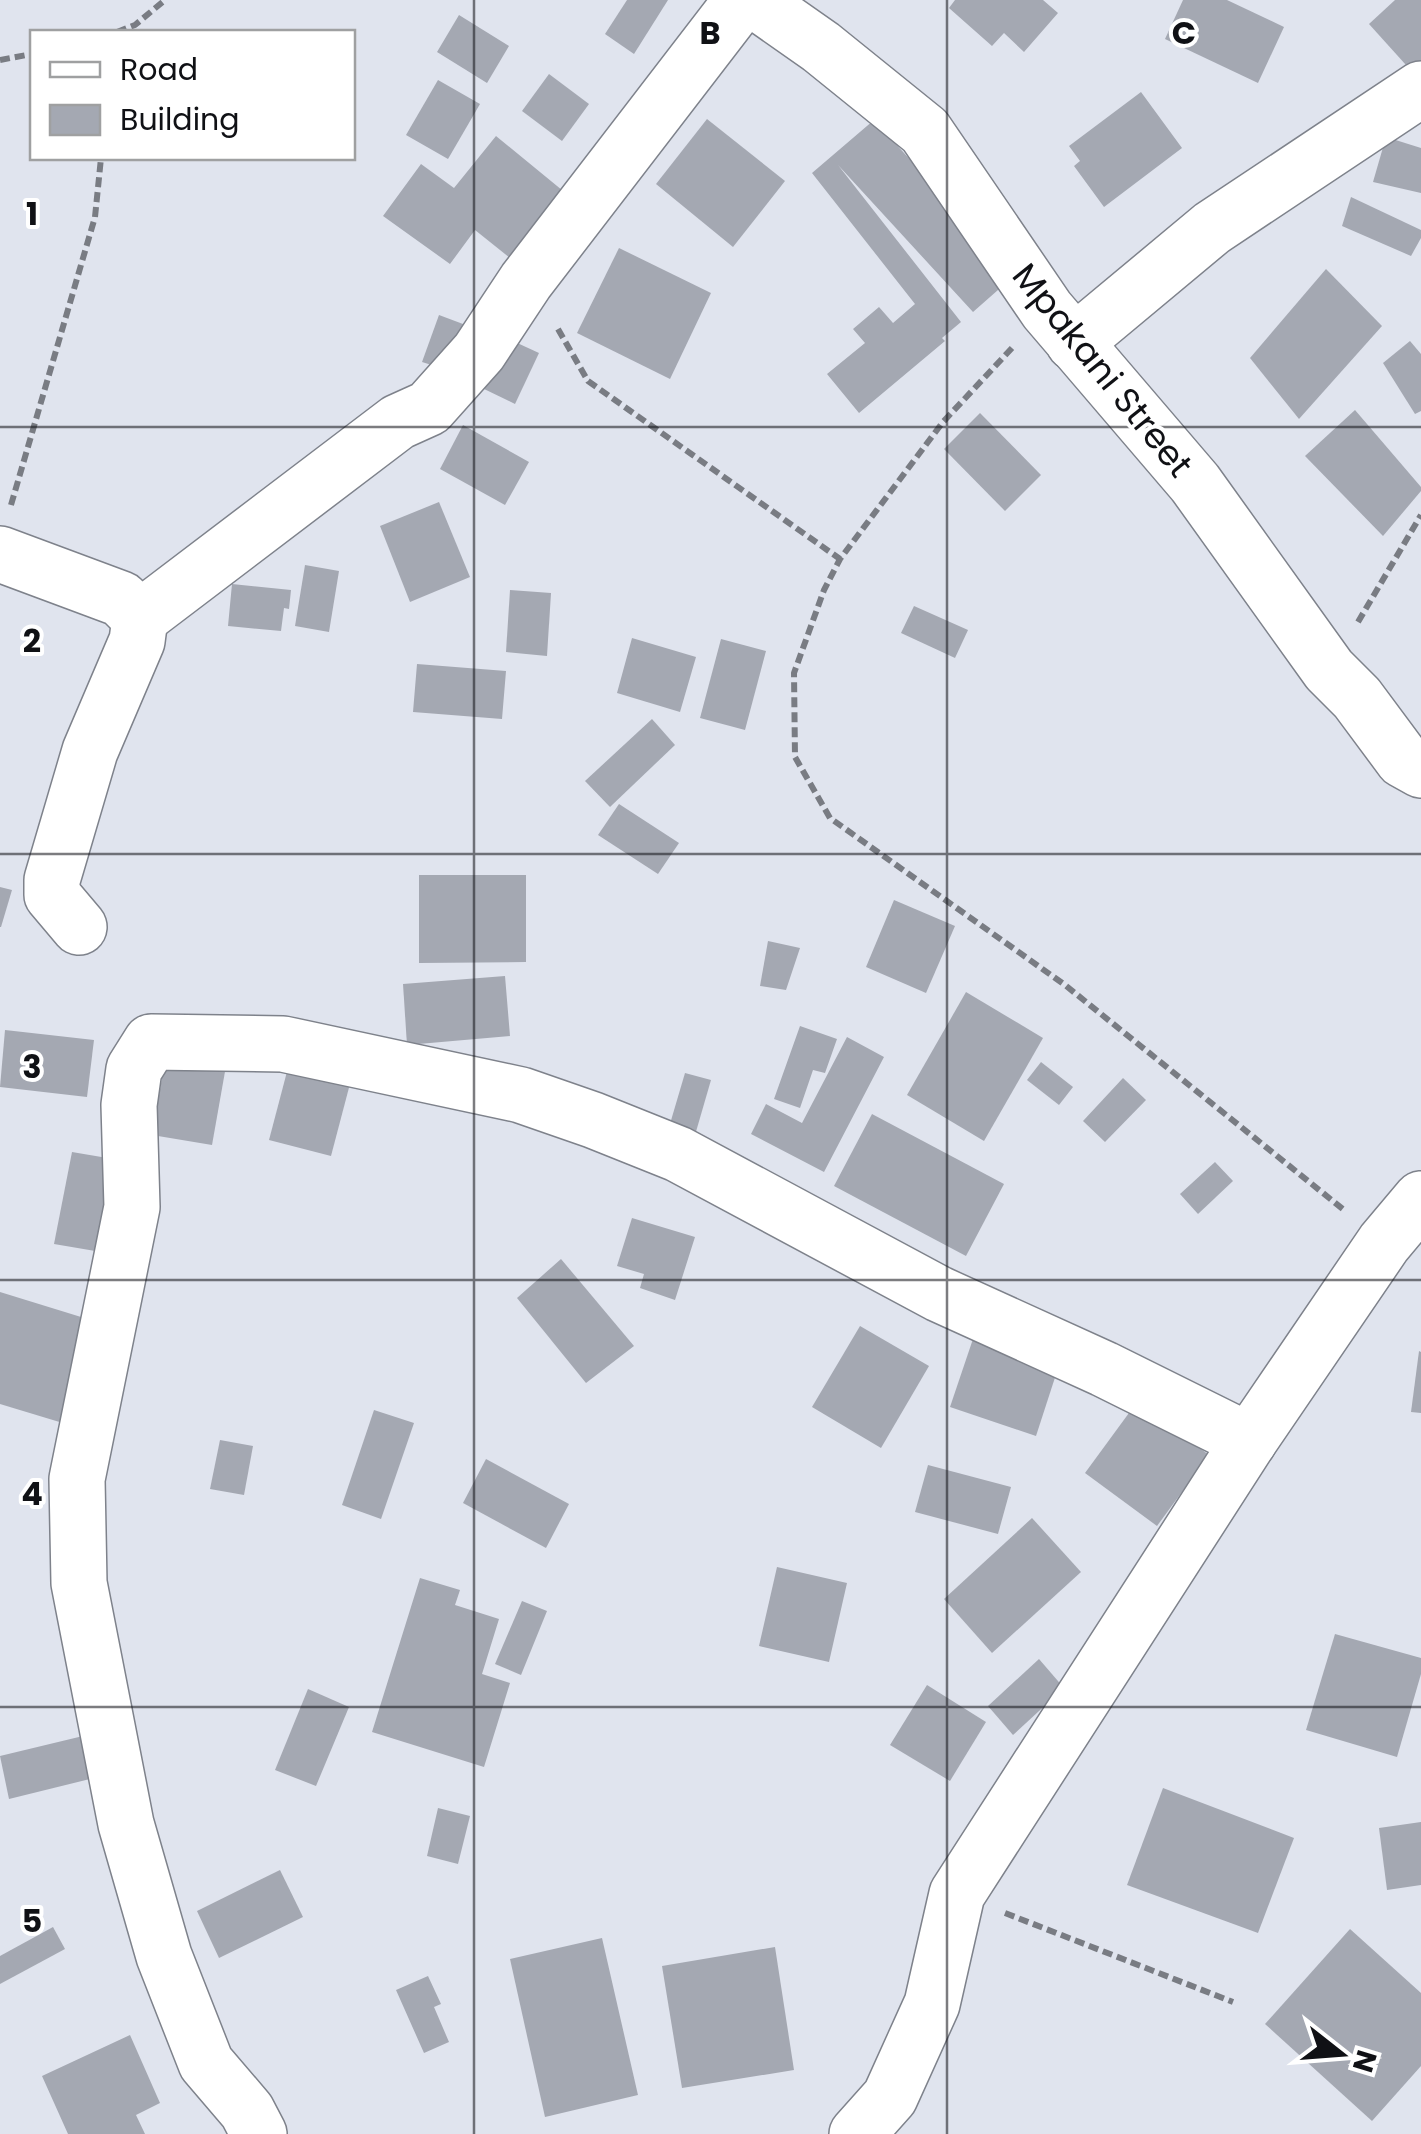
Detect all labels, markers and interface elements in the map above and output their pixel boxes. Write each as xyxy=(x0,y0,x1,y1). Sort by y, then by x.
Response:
text: B xyxy=(699,10,721,55)
text: C xyxy=(1172,10,1196,55)
legend xyxy=(30,30,355,160)
text: Road xyxy=(120,48,198,91)
text: Building xyxy=(120,98,240,141)
text: 1 xyxy=(26,191,38,236)
street label: Mpakani Street xyxy=(1002,253,1204,487)
text: 2 xyxy=(23,618,41,663)
text: 3 xyxy=(22,1044,42,1089)
text: 4 xyxy=(21,1471,43,1516)
text: 5 xyxy=(22,1898,42,1943)
north arrow xyxy=(1291,2004,1391,2104)
text: N xyxy=(1343,2045,1386,2077)

